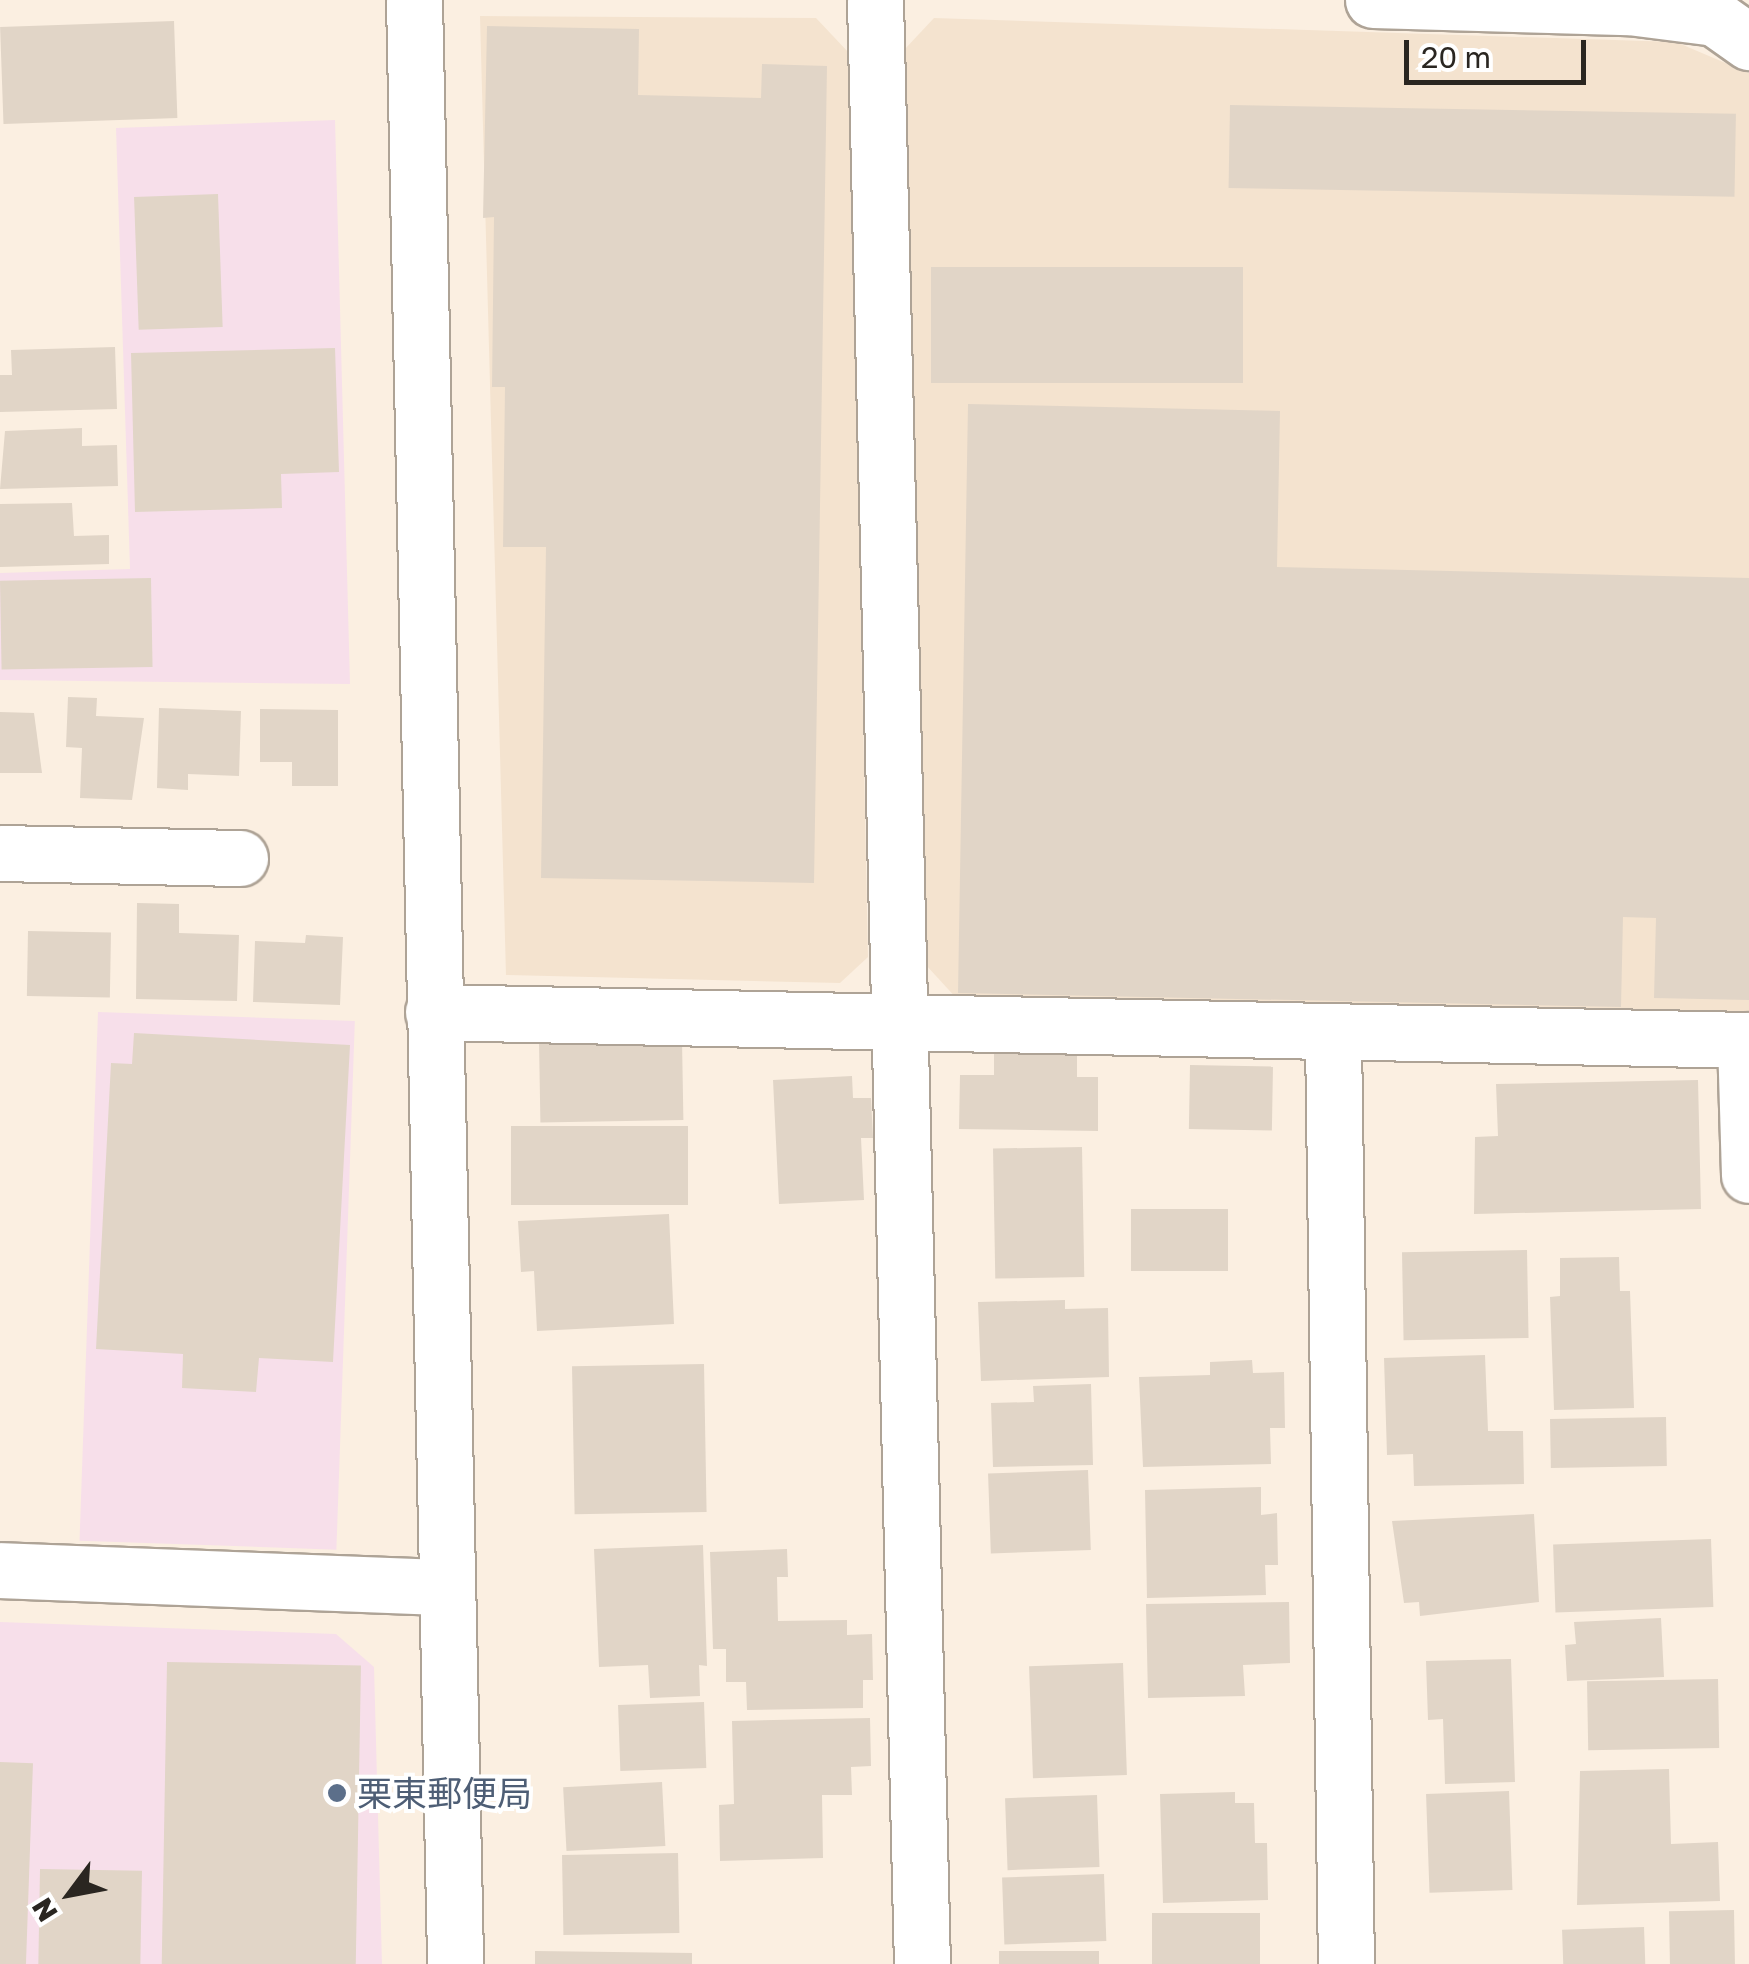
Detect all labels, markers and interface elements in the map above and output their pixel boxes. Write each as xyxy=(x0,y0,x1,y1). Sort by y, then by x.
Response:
scale bar xyxy=(1409,20,1592,82)
text: 20 m xyxy=(1421,39,1491,75)
place label: 栗東郵便局 xyxy=(357,1772,532,1814)
marker: 栗東郵便局 xyxy=(326,1782,348,1804)
north arrow xyxy=(20,1844,120,1944)
text: N xyxy=(25,1892,64,1928)

